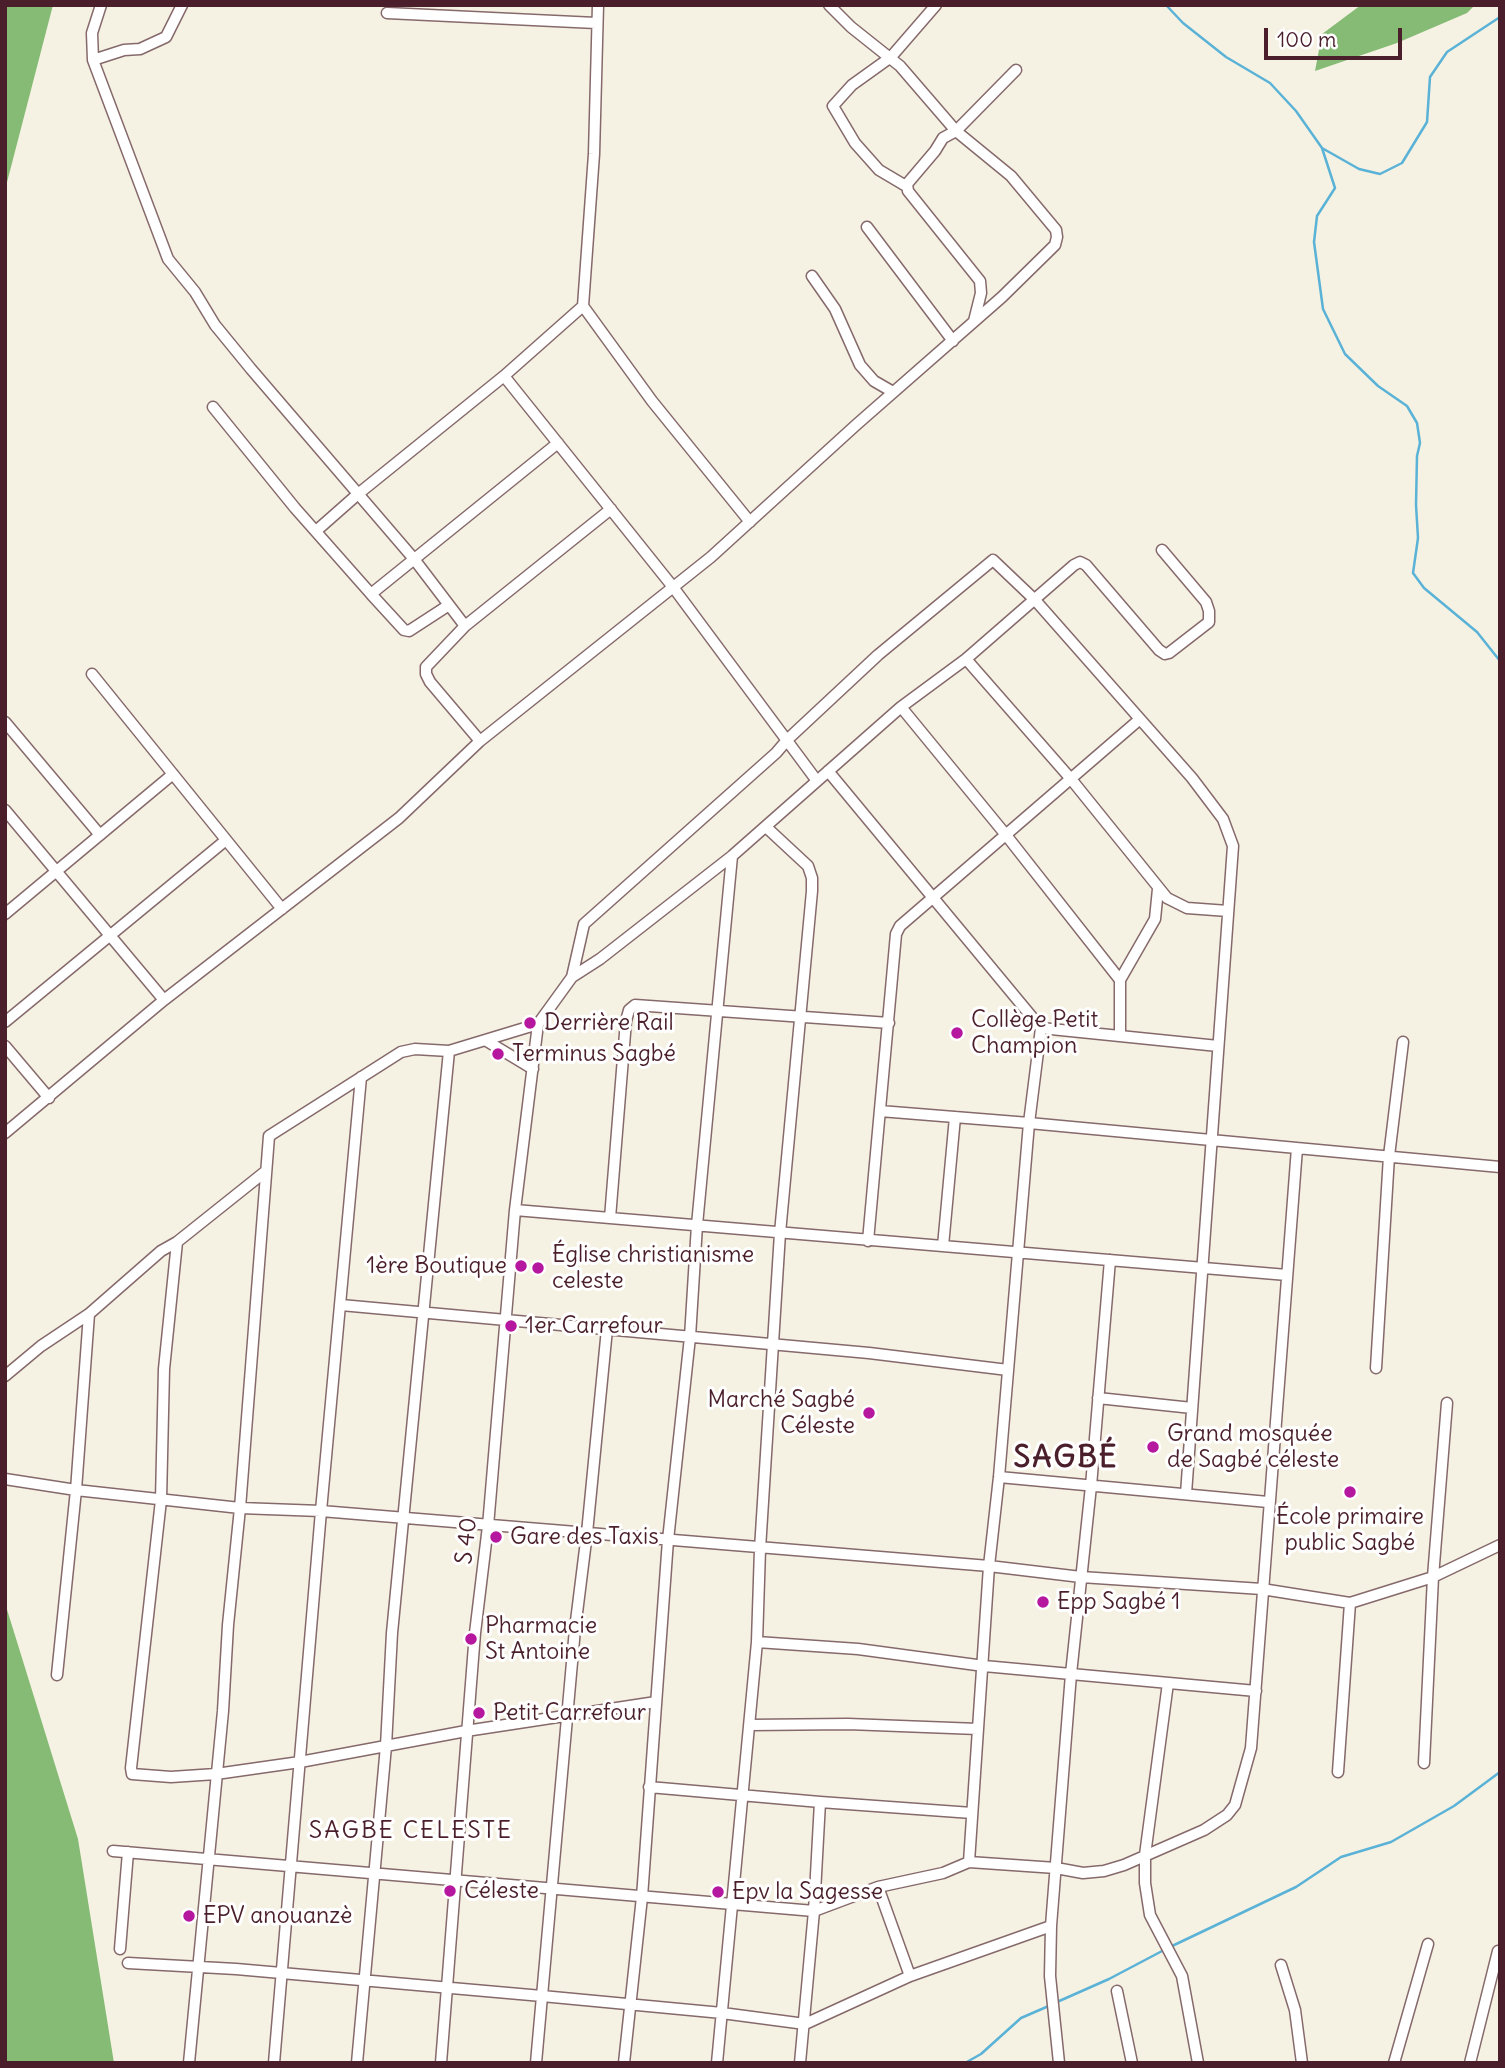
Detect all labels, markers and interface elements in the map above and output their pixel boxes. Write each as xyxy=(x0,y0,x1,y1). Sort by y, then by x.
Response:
scale bar xyxy=(1267,14,1405,58)
text: 100 m xyxy=(1277,26,1336,53)
place label: Collège Petit Champion xyxy=(971,1006,1098,1060)
place label: Derrière Rail xyxy=(544,1009,674,1037)
marker: Derrière Rail xyxy=(522,1015,538,1031)
marker: Collège Petit Champion xyxy=(949,1025,965,1041)
place label: Terminus Sagbé xyxy=(512,1040,676,1068)
marker: Terminus Sagbé xyxy=(490,1046,506,1062)
place label: Église christianisme celeste xyxy=(552,1241,754,1295)
place label: 1ère Boutique xyxy=(366,1252,507,1280)
marker: 1ère Boutique xyxy=(513,1258,529,1274)
marker: Église christianisme celeste xyxy=(530,1260,546,1276)
place label: 1er Carrefour xyxy=(525,1312,663,1340)
marker: 1er Carrefour xyxy=(503,1318,519,1334)
place label: Marché Sagbé Céleste xyxy=(708,1386,855,1440)
marker: Marché Sagbé Céleste xyxy=(861,1405,877,1421)
place label: Grand mosquée de Sagbé céleste xyxy=(1167,1420,1339,1474)
marker: Grand mosquée de Sagbé céleste xyxy=(1145,1439,1161,1455)
district label: SAGBÉ xyxy=(1014,1440,1118,1476)
marker: École primaire public Sagbé xyxy=(1342,1484,1358,1500)
place label: École primaire public Sagbé xyxy=(1276,1503,1424,1557)
street label: S 40 xyxy=(451,1516,483,1566)
place label: Gare des Taxis xyxy=(510,1523,659,1551)
marker: Gare des Taxis xyxy=(488,1529,504,1545)
place label: Epp Sagbé 1 xyxy=(1057,1588,1180,1616)
marker: Epp Sagbé 1 xyxy=(1035,1594,1051,1610)
place label: Pharmacie St Antoine xyxy=(485,1612,597,1666)
marker: Pharmacie St Antoine xyxy=(463,1631,479,1647)
place label: Petit Carrefour xyxy=(493,1699,646,1727)
marker: Petit Carrefour xyxy=(471,1705,487,1721)
district label: SAGBE CELESTE xyxy=(310,1817,512,1845)
place label: Céleste xyxy=(464,1877,539,1905)
place label: Epv la Sagesse xyxy=(732,1878,883,1906)
marker: Céleste xyxy=(442,1883,458,1899)
marker: Epv la Sagesse xyxy=(710,1884,726,1900)
place label: EPV anouanzè xyxy=(203,1902,352,1930)
marker: EPV anouanzè xyxy=(181,1908,197,1924)

